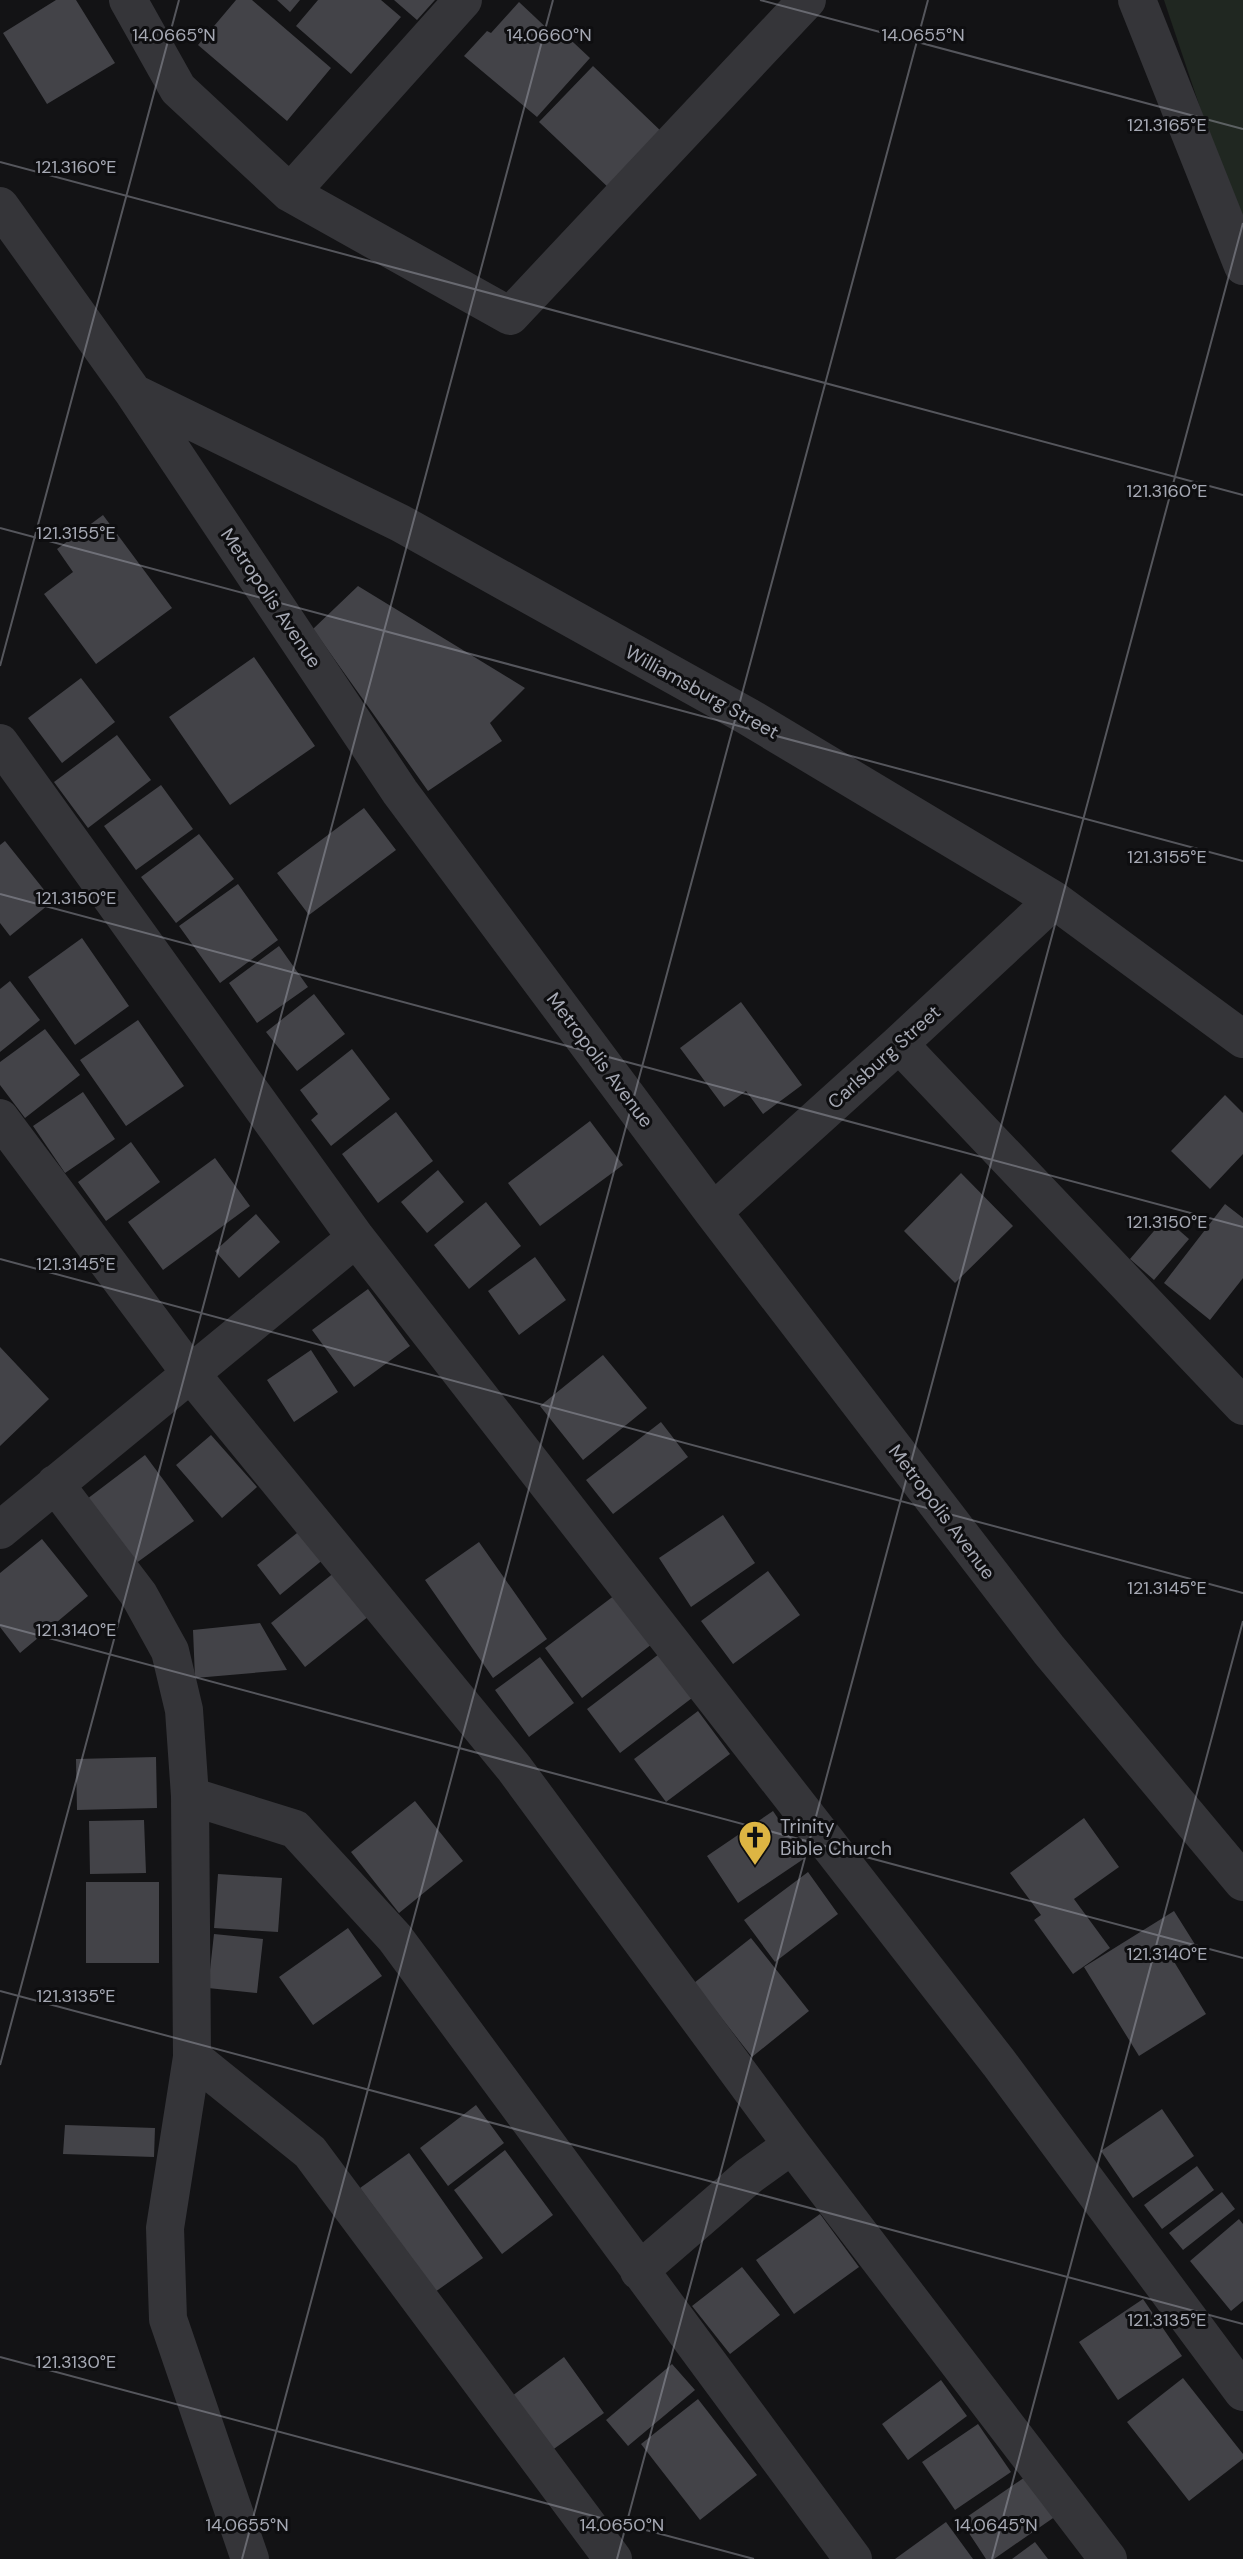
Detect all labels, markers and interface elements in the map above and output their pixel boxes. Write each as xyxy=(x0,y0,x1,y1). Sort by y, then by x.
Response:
text: 14.0665°N xyxy=(132,23,216,47)
text: 14.0660°N xyxy=(506,23,592,47)
text: 14.0655°N xyxy=(881,23,965,47)
text: 121.3165°E xyxy=(1127,113,1207,137)
text: 121.3160°E xyxy=(35,155,117,179)
text: 121.3160°E xyxy=(1126,479,1208,503)
text: 121.3155°E xyxy=(36,521,116,545)
street label: Metropolis Avenue xyxy=(215,523,327,673)
street label: Williamsburg Street xyxy=(621,639,783,745)
text: 121.3155°E xyxy=(1127,845,1207,869)
text: 121.3150°E xyxy=(36,886,116,910)
street label: Metropolis Avenue xyxy=(541,987,659,1133)
street label: Carlsburg Street xyxy=(822,1000,946,1114)
text: 121.3150°E xyxy=(1127,1210,1207,1234)
text: 121.3145°E xyxy=(36,1252,116,1276)
street label: Metropolis Avenue xyxy=(883,1439,1001,1585)
text: 121.3145°E xyxy=(1127,1576,1207,1600)
text: 121.3140°E xyxy=(36,1618,116,1642)
place label: Trinity Bible Church xyxy=(780,1814,892,1861)
church icon: Trinity Bible Church xyxy=(736,1818,774,1867)
text: 121.3140°E xyxy=(1127,1942,1207,1966)
text: 121.3135°E xyxy=(36,1984,116,2008)
text: 121.3135°E xyxy=(1127,2308,1207,2332)
text: 121.3130°E xyxy=(36,2350,116,2374)
text: 14.0655°N xyxy=(205,2513,289,2537)
text: 14.0650°N xyxy=(580,2513,664,2537)
text: 14.0645°N xyxy=(954,2513,1038,2537)

